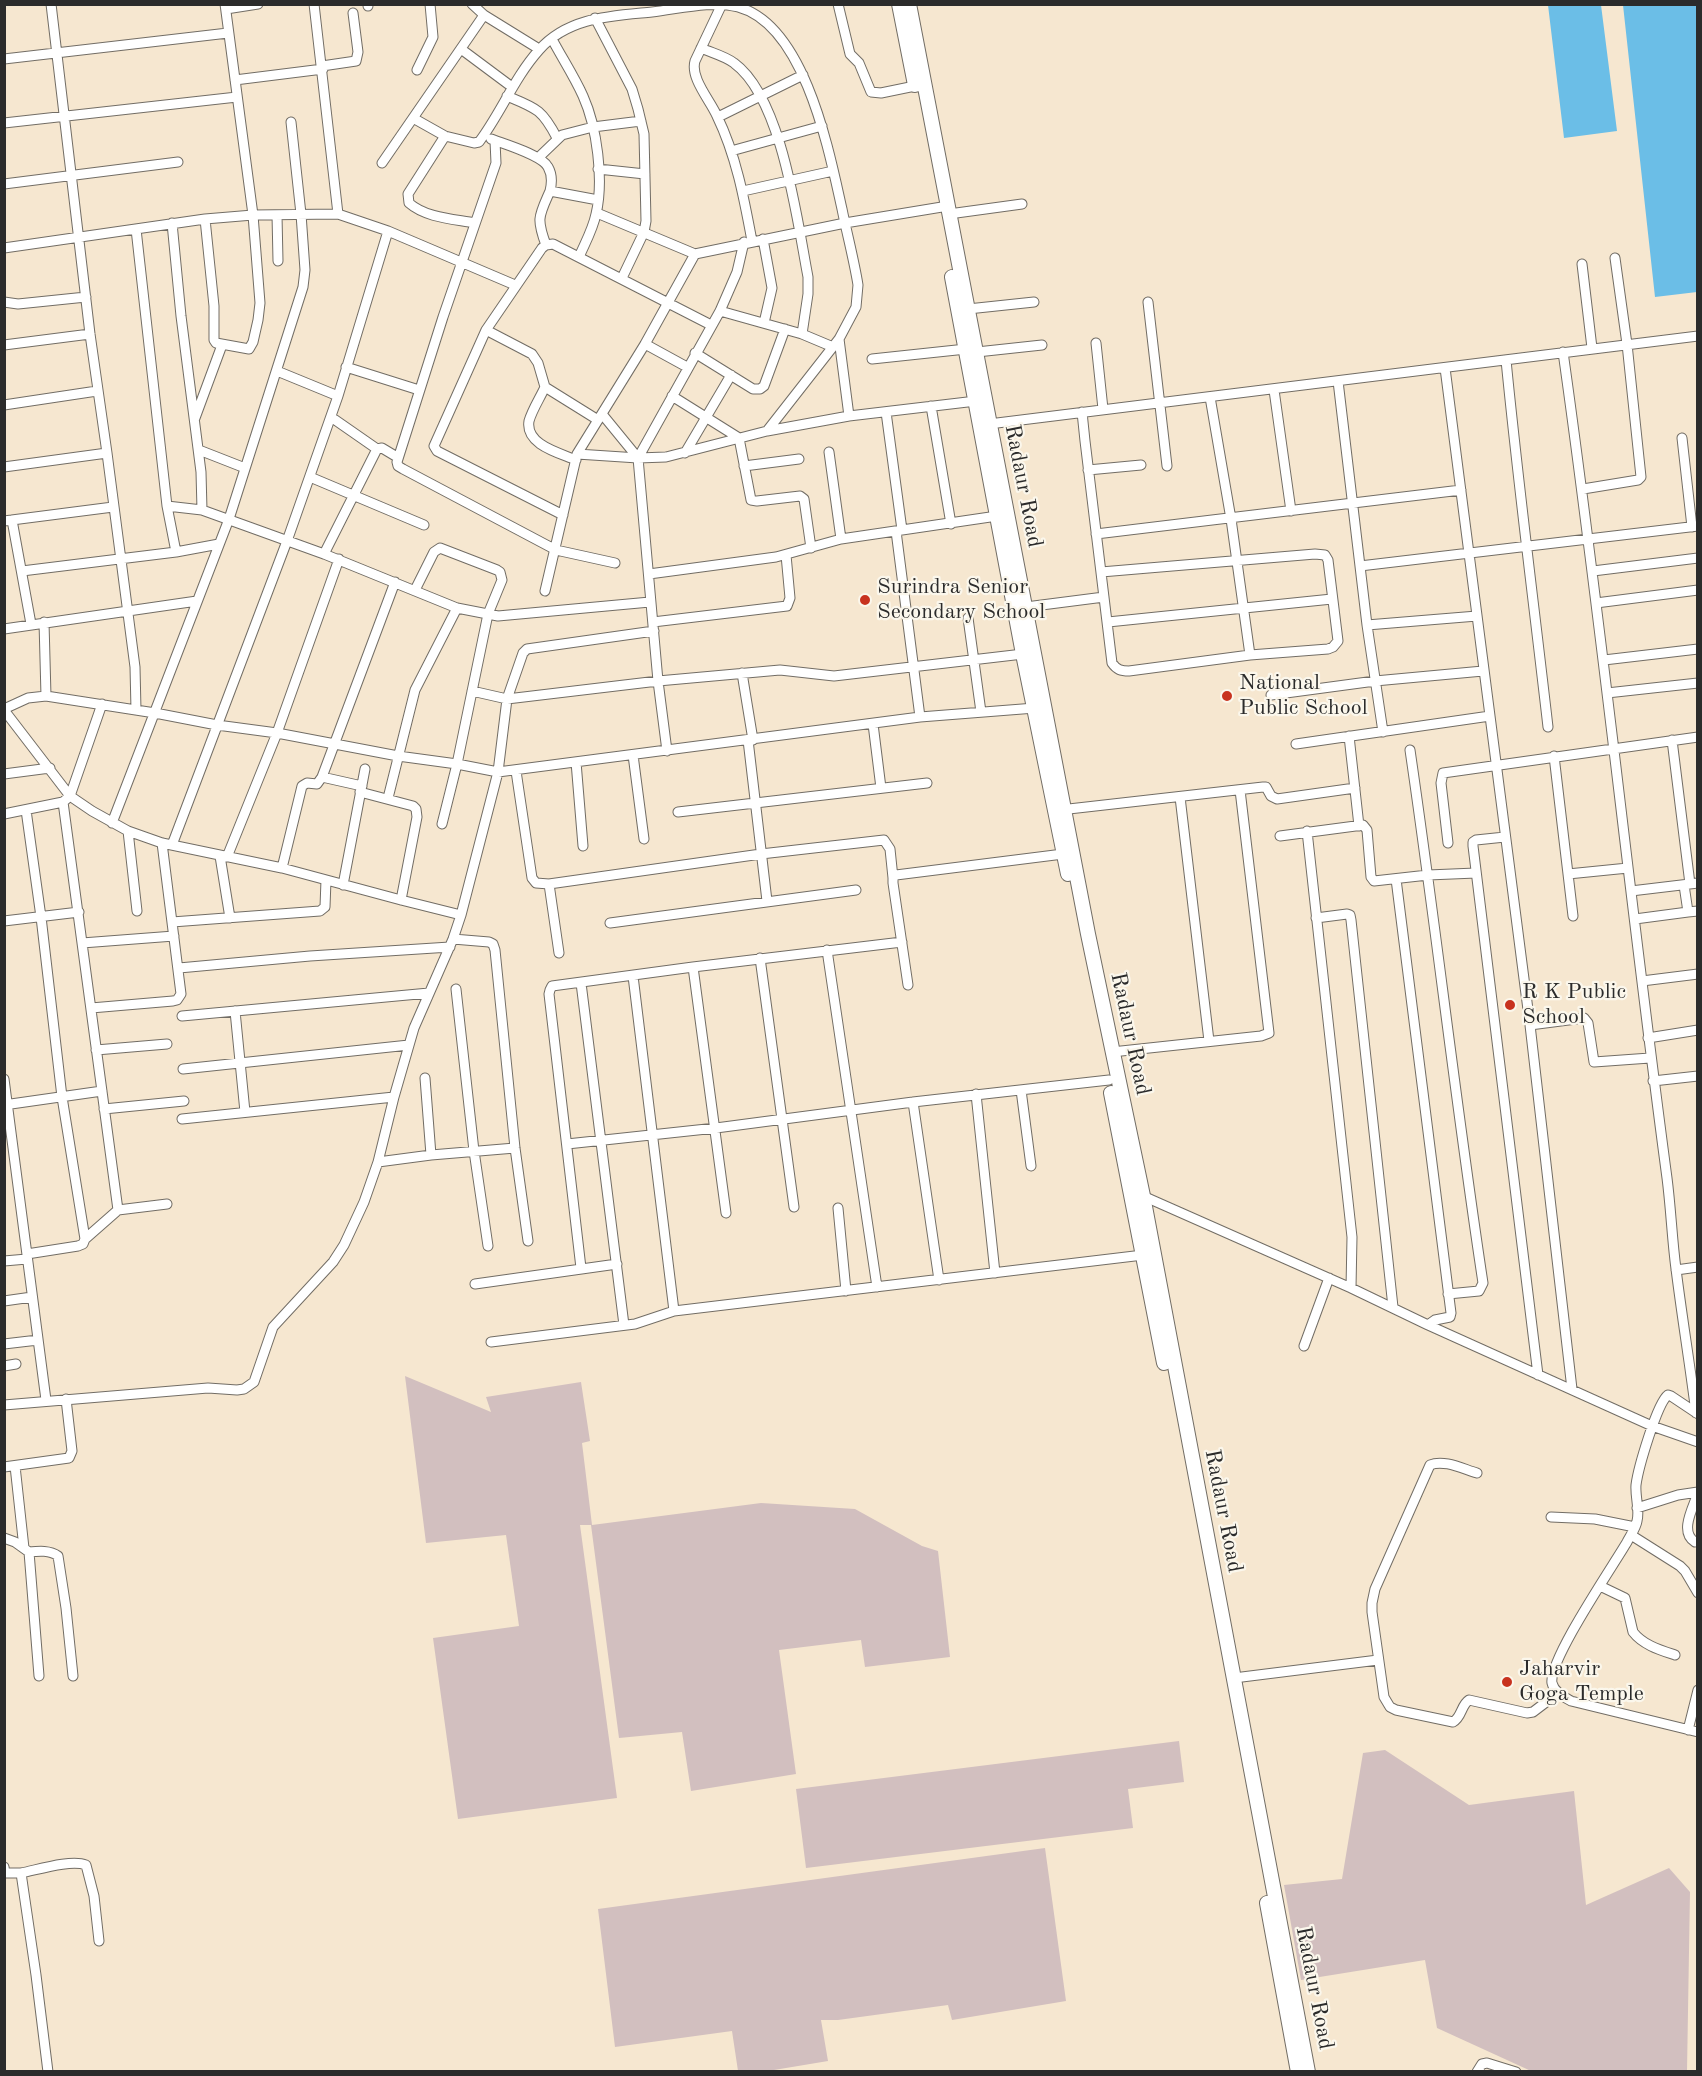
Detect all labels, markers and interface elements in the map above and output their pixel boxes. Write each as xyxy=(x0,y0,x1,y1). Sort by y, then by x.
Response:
street label: Radaur Road xyxy=(998,422,1048,550)
place label: Surindra Senior Secondary School xyxy=(877,574,1045,626)
marker: Surindra Senior Secondary School xyxy=(858,593,872,607)
place label: National Public School xyxy=(1239,670,1368,722)
marker: National Public School xyxy=(1220,689,1234,703)
street label: Radaur Road xyxy=(1104,970,1156,1098)
place label: R K Public School xyxy=(1522,979,1626,1030)
marker: R K Public School xyxy=(1503,998,1517,1012)
street label: Radaur Road xyxy=(1198,1447,1248,1575)
place label: Jaharvir Goga Temple xyxy=(1519,1656,1644,1708)
marker: Jaharvir Goga Temple xyxy=(1500,1675,1514,1689)
street label: Radaur Road xyxy=(1289,1924,1339,2052)

